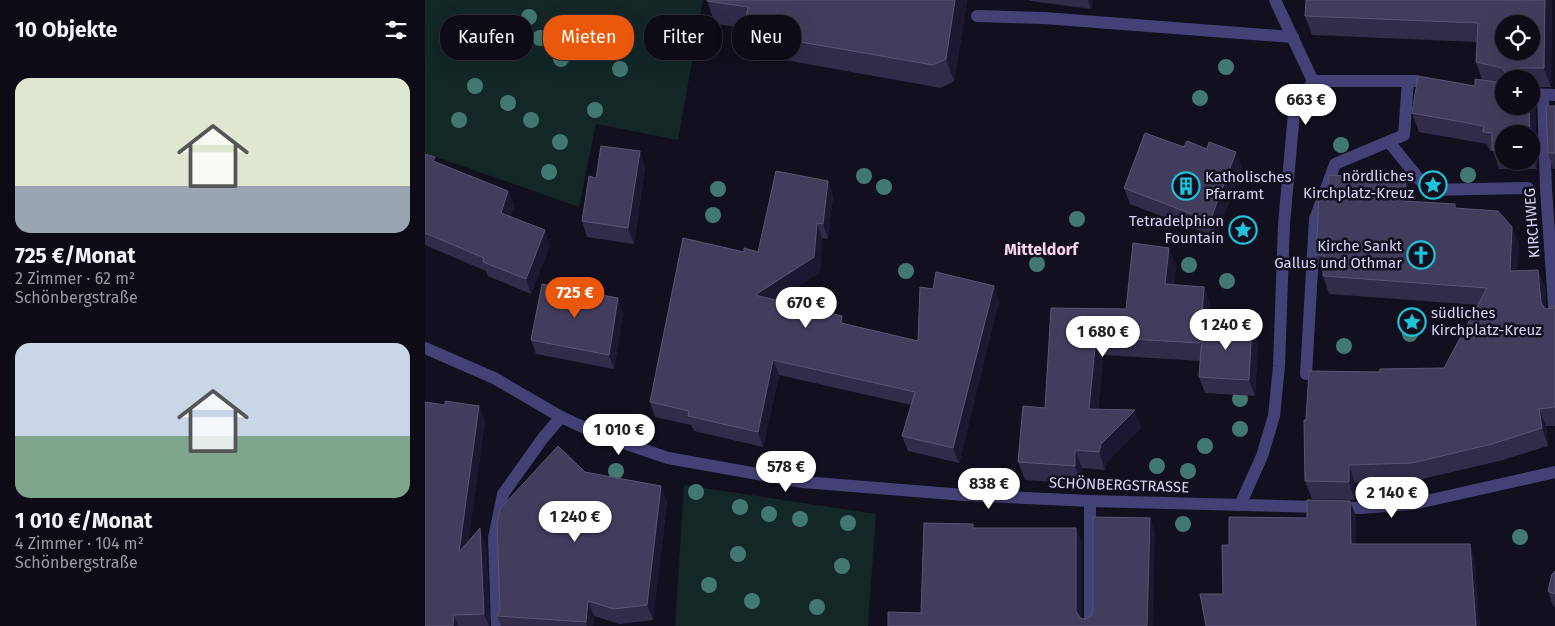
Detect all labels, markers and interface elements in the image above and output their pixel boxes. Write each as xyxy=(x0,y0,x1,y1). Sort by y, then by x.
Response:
chip: Kaufen xyxy=(440,15,533,60)
chip: Mieten xyxy=(543,15,634,60)
chip: Filter xyxy=(644,15,722,60)
chip: Neu xyxy=(732,15,801,60)
map controls xyxy=(1495,15,1540,170)
button: locate xyxy=(1495,15,1540,60)
icon: filters xyxy=(382,16,410,44)
text: 10 Objekte xyxy=(15,17,117,43)
button: + xyxy=(1495,70,1540,115)
pin: 663 € xyxy=(1271,84,1341,126)
text: 663 € xyxy=(1286,90,1326,109)
icon: home xyxy=(168,111,258,201)
button: − xyxy=(1495,125,1540,170)
place label: nördliches Kirchplatz-Kreuz xyxy=(1303,167,1414,202)
place label: Katholisches Pfarramt xyxy=(1205,168,1292,203)
place icon: nördliches Kirchplatz-Kreuz xyxy=(1418,170,1448,200)
building icon: Katholisches Pfarramt xyxy=(1171,171,1201,201)
street label: KIRCHWEG xyxy=(1521,187,1543,259)
place label: Tetradelphion Fountain xyxy=(1129,212,1224,247)
place icon: Tetradelphion Fountain xyxy=(1228,215,1258,245)
place label: Kirche Sankt Gallus und Othmar xyxy=(1274,237,1403,272)
district label: Mitteldorf xyxy=(1004,240,1079,259)
church icon: Kirche Sankt Gallus und Othmar xyxy=(1406,240,1436,270)
text: 725 €/Monat xyxy=(15,243,136,269)
text: 2 Zimmer · 62 m² xyxy=(15,269,135,288)
pin: 725 € xyxy=(540,276,610,319)
text: 725 € xyxy=(556,283,594,302)
pin: 670 € xyxy=(771,286,841,329)
text: Schönbergstraße xyxy=(15,288,138,307)
text: 670 € xyxy=(787,293,825,312)
place label: südliches Kirchplatz-Kreuz xyxy=(1431,304,1542,339)
place icon: südliches Kirchplatz-Kreuz xyxy=(1397,307,1427,337)
pin: 1 240 € xyxy=(1180,308,1272,351)
text: 1 240 € xyxy=(1201,315,1251,334)
pin: 1 680 € xyxy=(1057,316,1149,358)
text: 1 680 € xyxy=(1077,322,1129,341)
icon: home xyxy=(168,376,258,466)
pin: 1 010 € xyxy=(573,414,665,456)
text: 1 010 € xyxy=(594,420,644,439)
pin: 578 € xyxy=(751,450,821,493)
text: 578 € xyxy=(767,457,805,476)
pin: 838 € xyxy=(954,468,1024,510)
text: 838 € xyxy=(969,474,1009,493)
street label: SCHÖNBERGSTRASSE xyxy=(1049,474,1189,496)
pin: 2 140 € xyxy=(1346,476,1438,519)
text: 2 140 € xyxy=(1366,483,1418,502)
pin: 1 240 € xyxy=(529,500,621,543)
text: 1 240 € xyxy=(550,507,600,526)
text: 1 010 €/Monat xyxy=(15,508,152,534)
text: 4 Zimmer · 104 m² xyxy=(15,534,144,553)
text: Schönbergstraße xyxy=(15,553,138,572)

